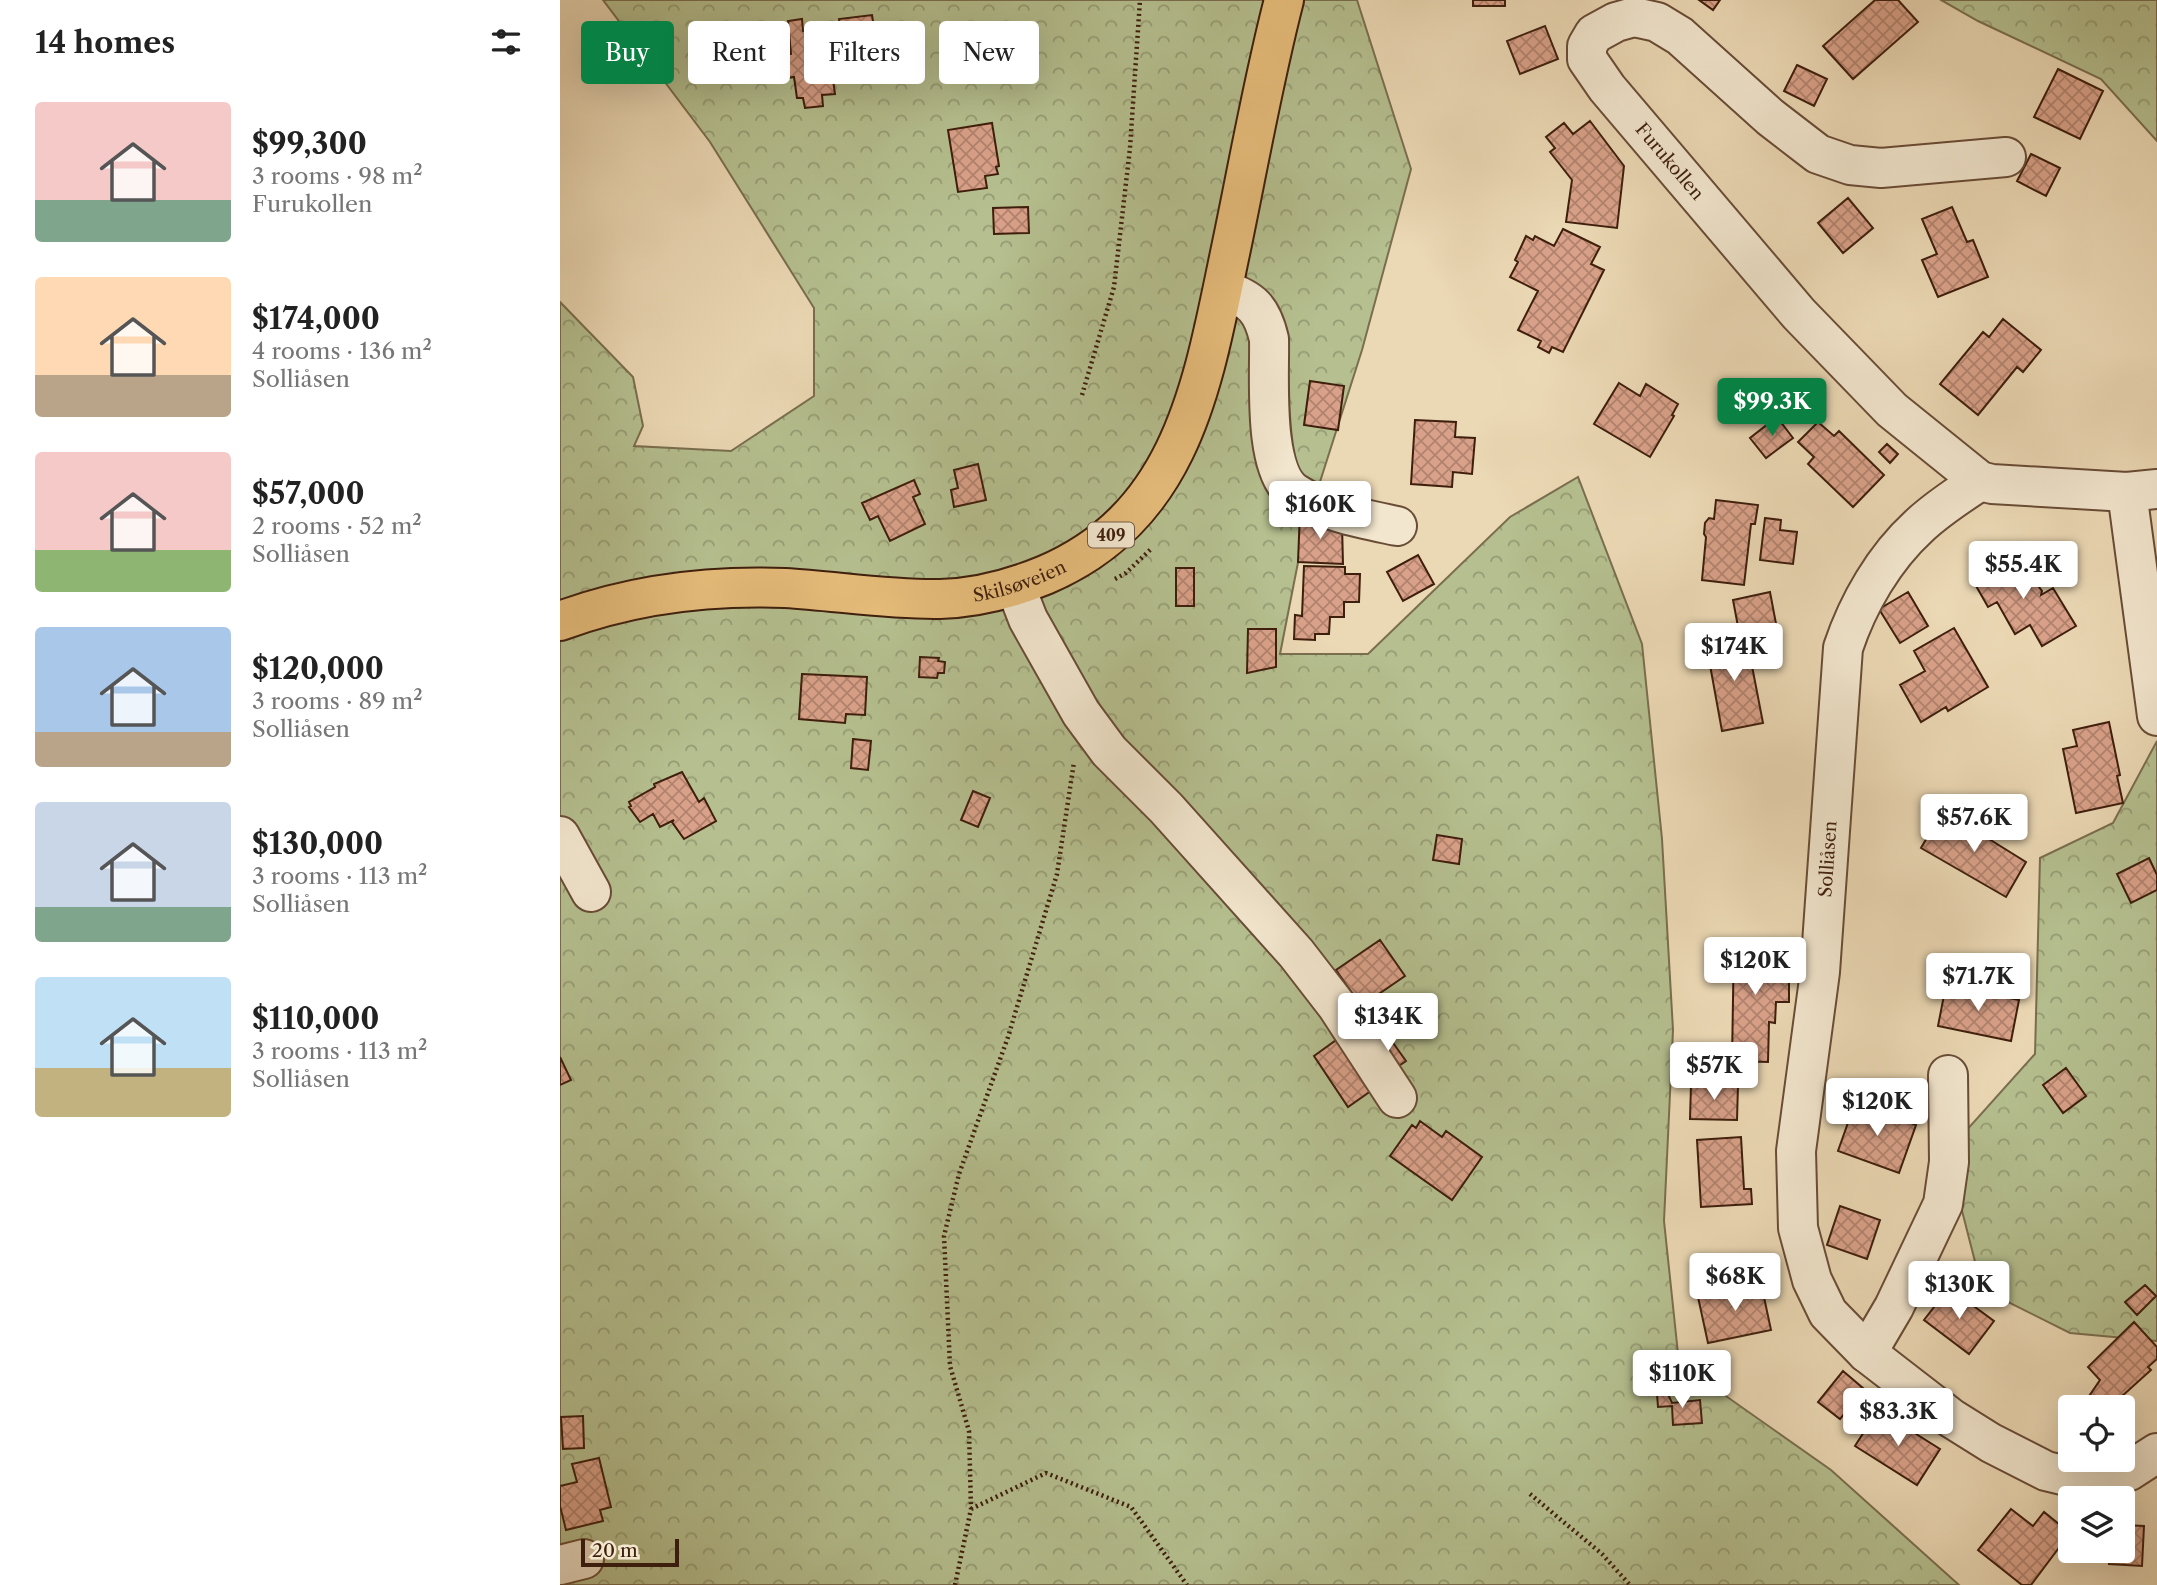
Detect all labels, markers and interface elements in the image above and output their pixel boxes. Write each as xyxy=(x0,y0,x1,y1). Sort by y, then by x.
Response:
chip: Buy xyxy=(581,21,674,84)
chip: Rent xyxy=(688,21,790,84)
chip: Filters xyxy=(804,21,925,84)
chip: New xyxy=(939,21,1039,84)
icon: filters xyxy=(487,23,525,61)
text: 14 homes xyxy=(35,24,175,61)
street label: Furukollen xyxy=(1631,119,1708,205)
text: $99,300 xyxy=(252,125,367,162)
icon: home xyxy=(91,130,175,214)
text: 3 rooms · 98 m² xyxy=(252,162,423,190)
text: Furukollen xyxy=(252,190,372,218)
text: $174,000 xyxy=(252,300,380,337)
icon: home xyxy=(91,305,175,389)
text: 4 rooms · 136 m² xyxy=(252,337,432,365)
text: Solliåsen xyxy=(252,365,350,393)
pin: $99.3K xyxy=(1715,378,1829,438)
text: $99.3K xyxy=(1733,387,1811,415)
text: $57,000 xyxy=(252,475,365,512)
icon: home xyxy=(91,480,175,564)
pin: $160K xyxy=(1271,482,1369,541)
text: $160K xyxy=(1285,490,1355,518)
text: 2 rooms · 52 m² xyxy=(252,512,422,540)
road number: 409 xyxy=(1088,522,1134,548)
text: Solliåsen xyxy=(252,540,350,568)
pin: $55.4K xyxy=(1966,542,2080,601)
text: $55.4K xyxy=(1985,550,2061,578)
street label: Skilsøveien xyxy=(971,556,1070,607)
pin: $174K xyxy=(1685,624,1783,683)
text: $174K xyxy=(1701,632,1767,660)
text: $120,000 xyxy=(252,650,384,687)
icon: home xyxy=(91,655,175,739)
text: 3 rooms · 89 m² xyxy=(252,687,423,715)
text: Solliåsen xyxy=(252,715,350,743)
pin: $57.6K xyxy=(1917,794,2031,854)
text: $57.6K xyxy=(1937,803,2011,831)
street label: Solliåsen xyxy=(1814,820,1842,898)
text: $130,000 xyxy=(252,825,383,862)
icon: home xyxy=(91,830,175,914)
text: 3 rooms · 113 m² xyxy=(252,862,428,890)
text: Solliåsen xyxy=(252,890,350,918)
pin: $120K xyxy=(1706,937,1804,997)
text: $120K xyxy=(1720,946,1790,974)
pin: $71.7K xyxy=(1921,954,2035,1013)
text: $71.7K xyxy=(1942,962,2014,990)
pin: $134K xyxy=(1339,993,1437,1053)
text: $110,000 xyxy=(252,1000,379,1037)
text: $134K xyxy=(1354,1002,1422,1030)
icon: home xyxy=(91,1005,175,1089)
text: 3 rooms · 113 m² xyxy=(252,1037,428,1065)
pin: $57K xyxy=(1673,1042,1755,1102)
text: $57K xyxy=(1686,1051,1742,1079)
text: Solliåsen xyxy=(252,1065,350,1093)
pin: $120K xyxy=(1828,1078,1926,1138)
text: $120K xyxy=(1842,1087,1912,1115)
pin: $68K xyxy=(1694,1254,1776,1313)
text: $68K xyxy=(1705,1262,1765,1290)
pin: $130K xyxy=(1910,1262,2008,1321)
text: $130K xyxy=(1924,1270,1994,1298)
pin: $110K xyxy=(1633,1350,1731,1410)
text: $110K xyxy=(1649,1359,1715,1387)
pin: $83.3K xyxy=(1841,1388,1955,1448)
map controls xyxy=(2058,1395,2135,1563)
button: locate xyxy=(2058,1395,2135,1472)
text: $83.3K xyxy=(1859,1397,1937,1425)
button: layers xyxy=(2058,1486,2135,1563)
scale bar xyxy=(581,1536,679,1568)
text: 20 m xyxy=(592,1539,638,1562)

